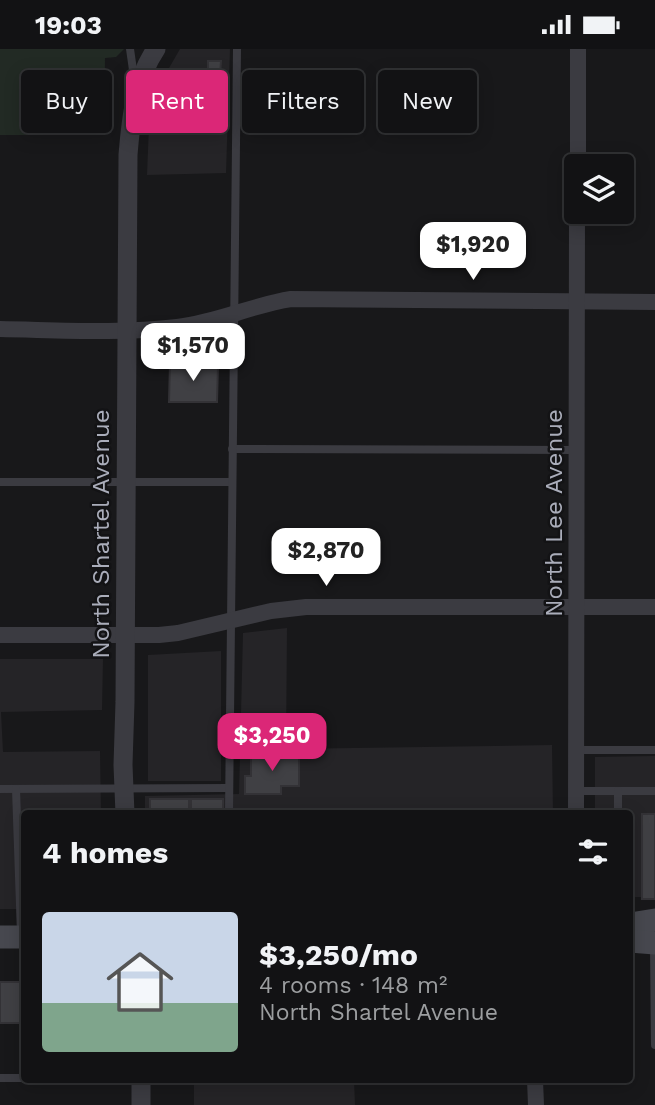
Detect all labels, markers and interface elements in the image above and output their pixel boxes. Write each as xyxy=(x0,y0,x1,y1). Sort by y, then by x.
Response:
text: 19:03 xyxy=(35,10,102,40)
chip: Buy xyxy=(21,70,112,133)
chip: Rent xyxy=(126,70,228,133)
chip: Filters xyxy=(242,70,364,133)
chip: New xyxy=(378,70,477,133)
map controls xyxy=(564,154,634,224)
button: layers xyxy=(564,154,634,224)
pin: $1,920 xyxy=(416,223,530,282)
text: $1,920 xyxy=(436,231,510,258)
pin: $1,570 xyxy=(136,323,250,383)
text: $1,570 xyxy=(157,332,229,359)
street label: North Shartel Avenue xyxy=(87,409,115,659)
street label: North Lee Avenue xyxy=(540,409,568,617)
pin: $2,870 xyxy=(269,529,383,588)
text: $2,870 xyxy=(288,537,364,564)
pin: $3,250 xyxy=(215,713,329,773)
text: $3,250 xyxy=(234,722,310,749)
icon: filters xyxy=(574,833,612,871)
text: 4 homes xyxy=(42,835,168,870)
text: $3,250/mo xyxy=(259,937,418,972)
icon: home xyxy=(98,940,182,1024)
text: 4 rooms · 148 m² xyxy=(259,972,447,999)
text: North Shartel Avenue xyxy=(259,999,498,1026)

